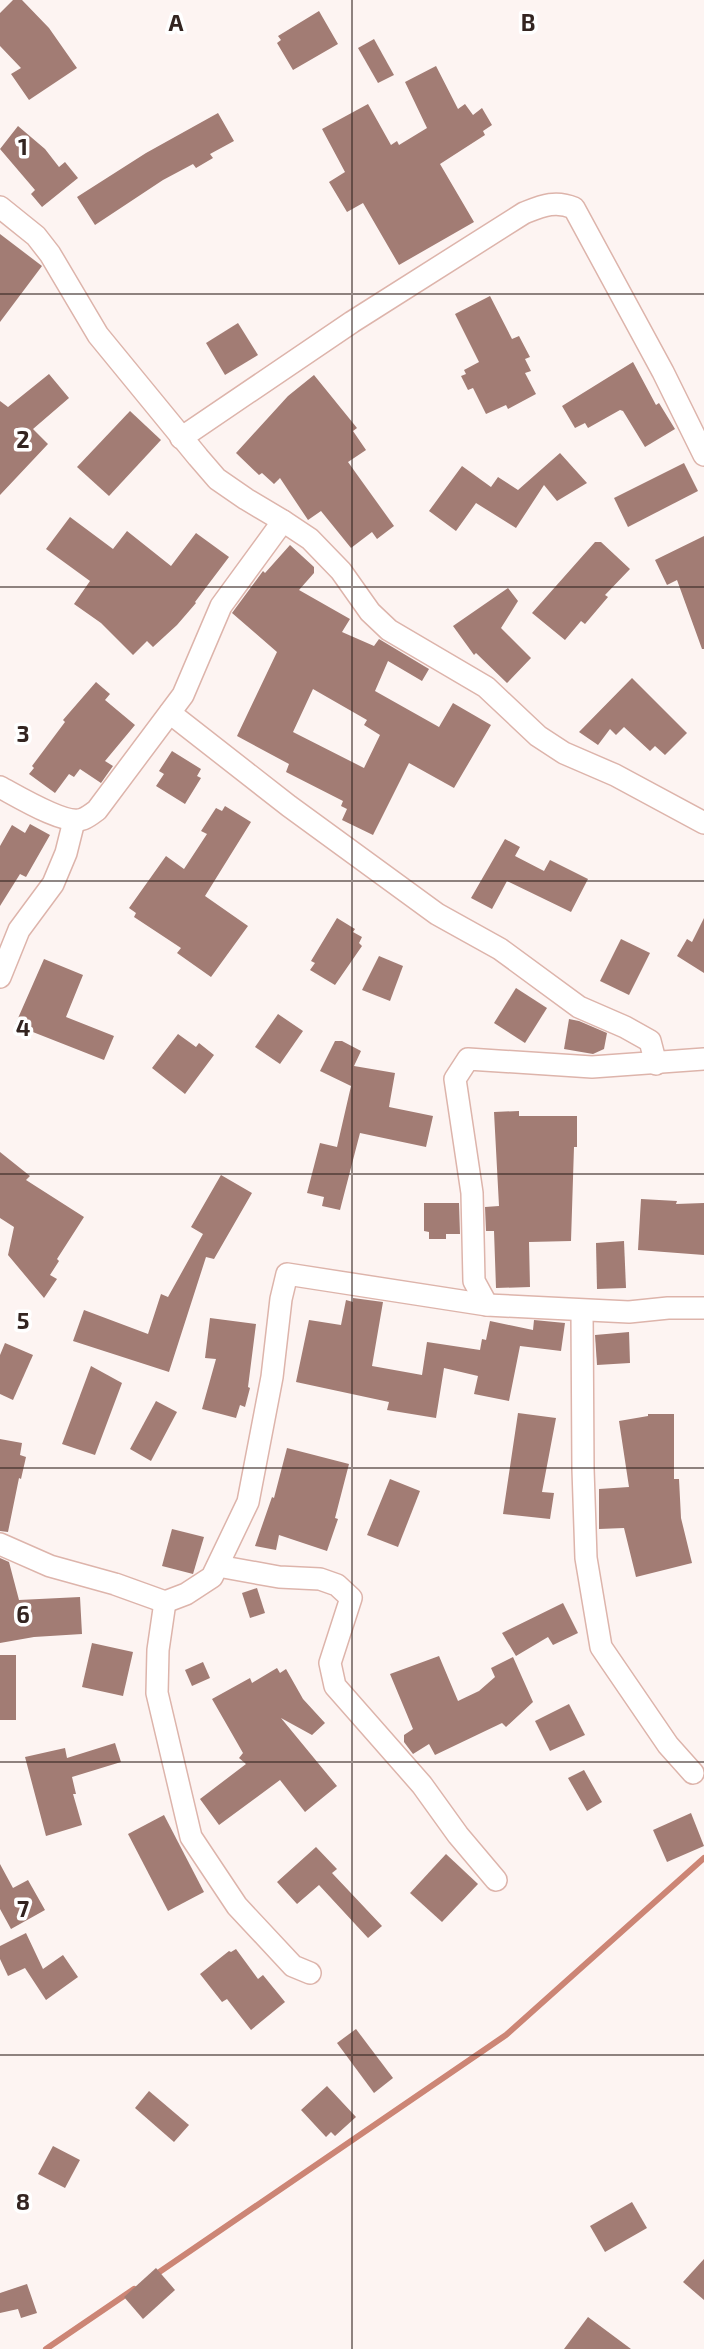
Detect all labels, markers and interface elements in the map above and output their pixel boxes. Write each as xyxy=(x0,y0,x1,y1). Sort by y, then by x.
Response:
text: A xyxy=(168,8,184,36)
text: B xyxy=(521,8,535,36)
text: 1 xyxy=(18,132,28,160)
text: 2 xyxy=(16,425,30,453)
text: 3 xyxy=(16,719,30,747)
text: 4 xyxy=(16,1013,30,1041)
text: 5 xyxy=(17,1306,29,1334)
text: 6 xyxy=(16,1600,30,1628)
text: 7 xyxy=(17,1894,29,1922)
text: 8 xyxy=(16,2187,30,2215)

